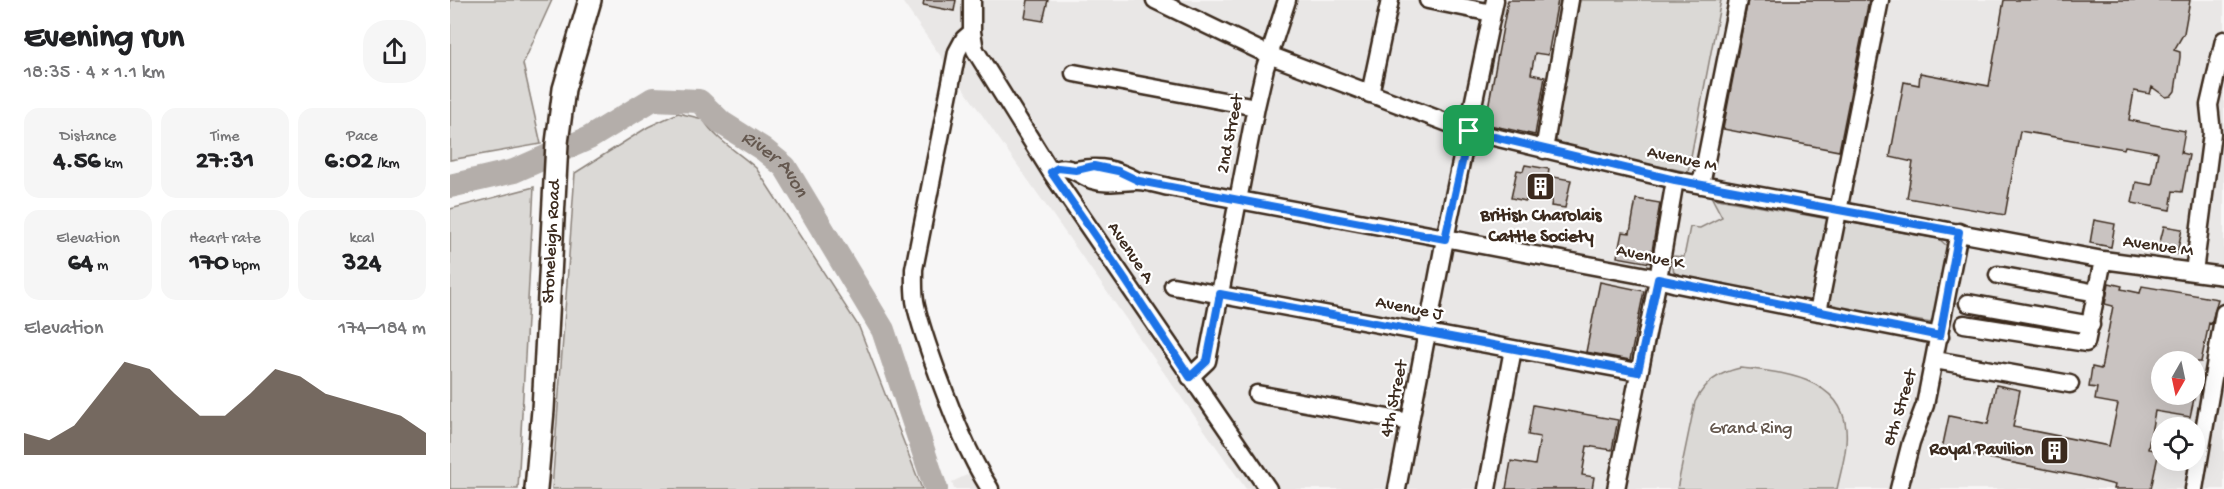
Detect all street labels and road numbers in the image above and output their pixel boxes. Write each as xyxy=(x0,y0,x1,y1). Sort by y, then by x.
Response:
street label: 2nd Street xyxy=(1213,91,1249,175)
street label: Avenue M xyxy=(1645,142,1719,178)
street label: Stoneleigh Road xyxy=(538,178,566,304)
street label: Avenue A xyxy=(1102,219,1159,289)
street label: Avenue M xyxy=(2121,232,2195,262)
street label: Avenue K xyxy=(1614,241,1688,276)
street label: Avenue J xyxy=(1374,292,1446,326)
street label: 4th Street xyxy=(1377,357,1414,439)
street label: 8th Street xyxy=(1879,366,1923,449)

